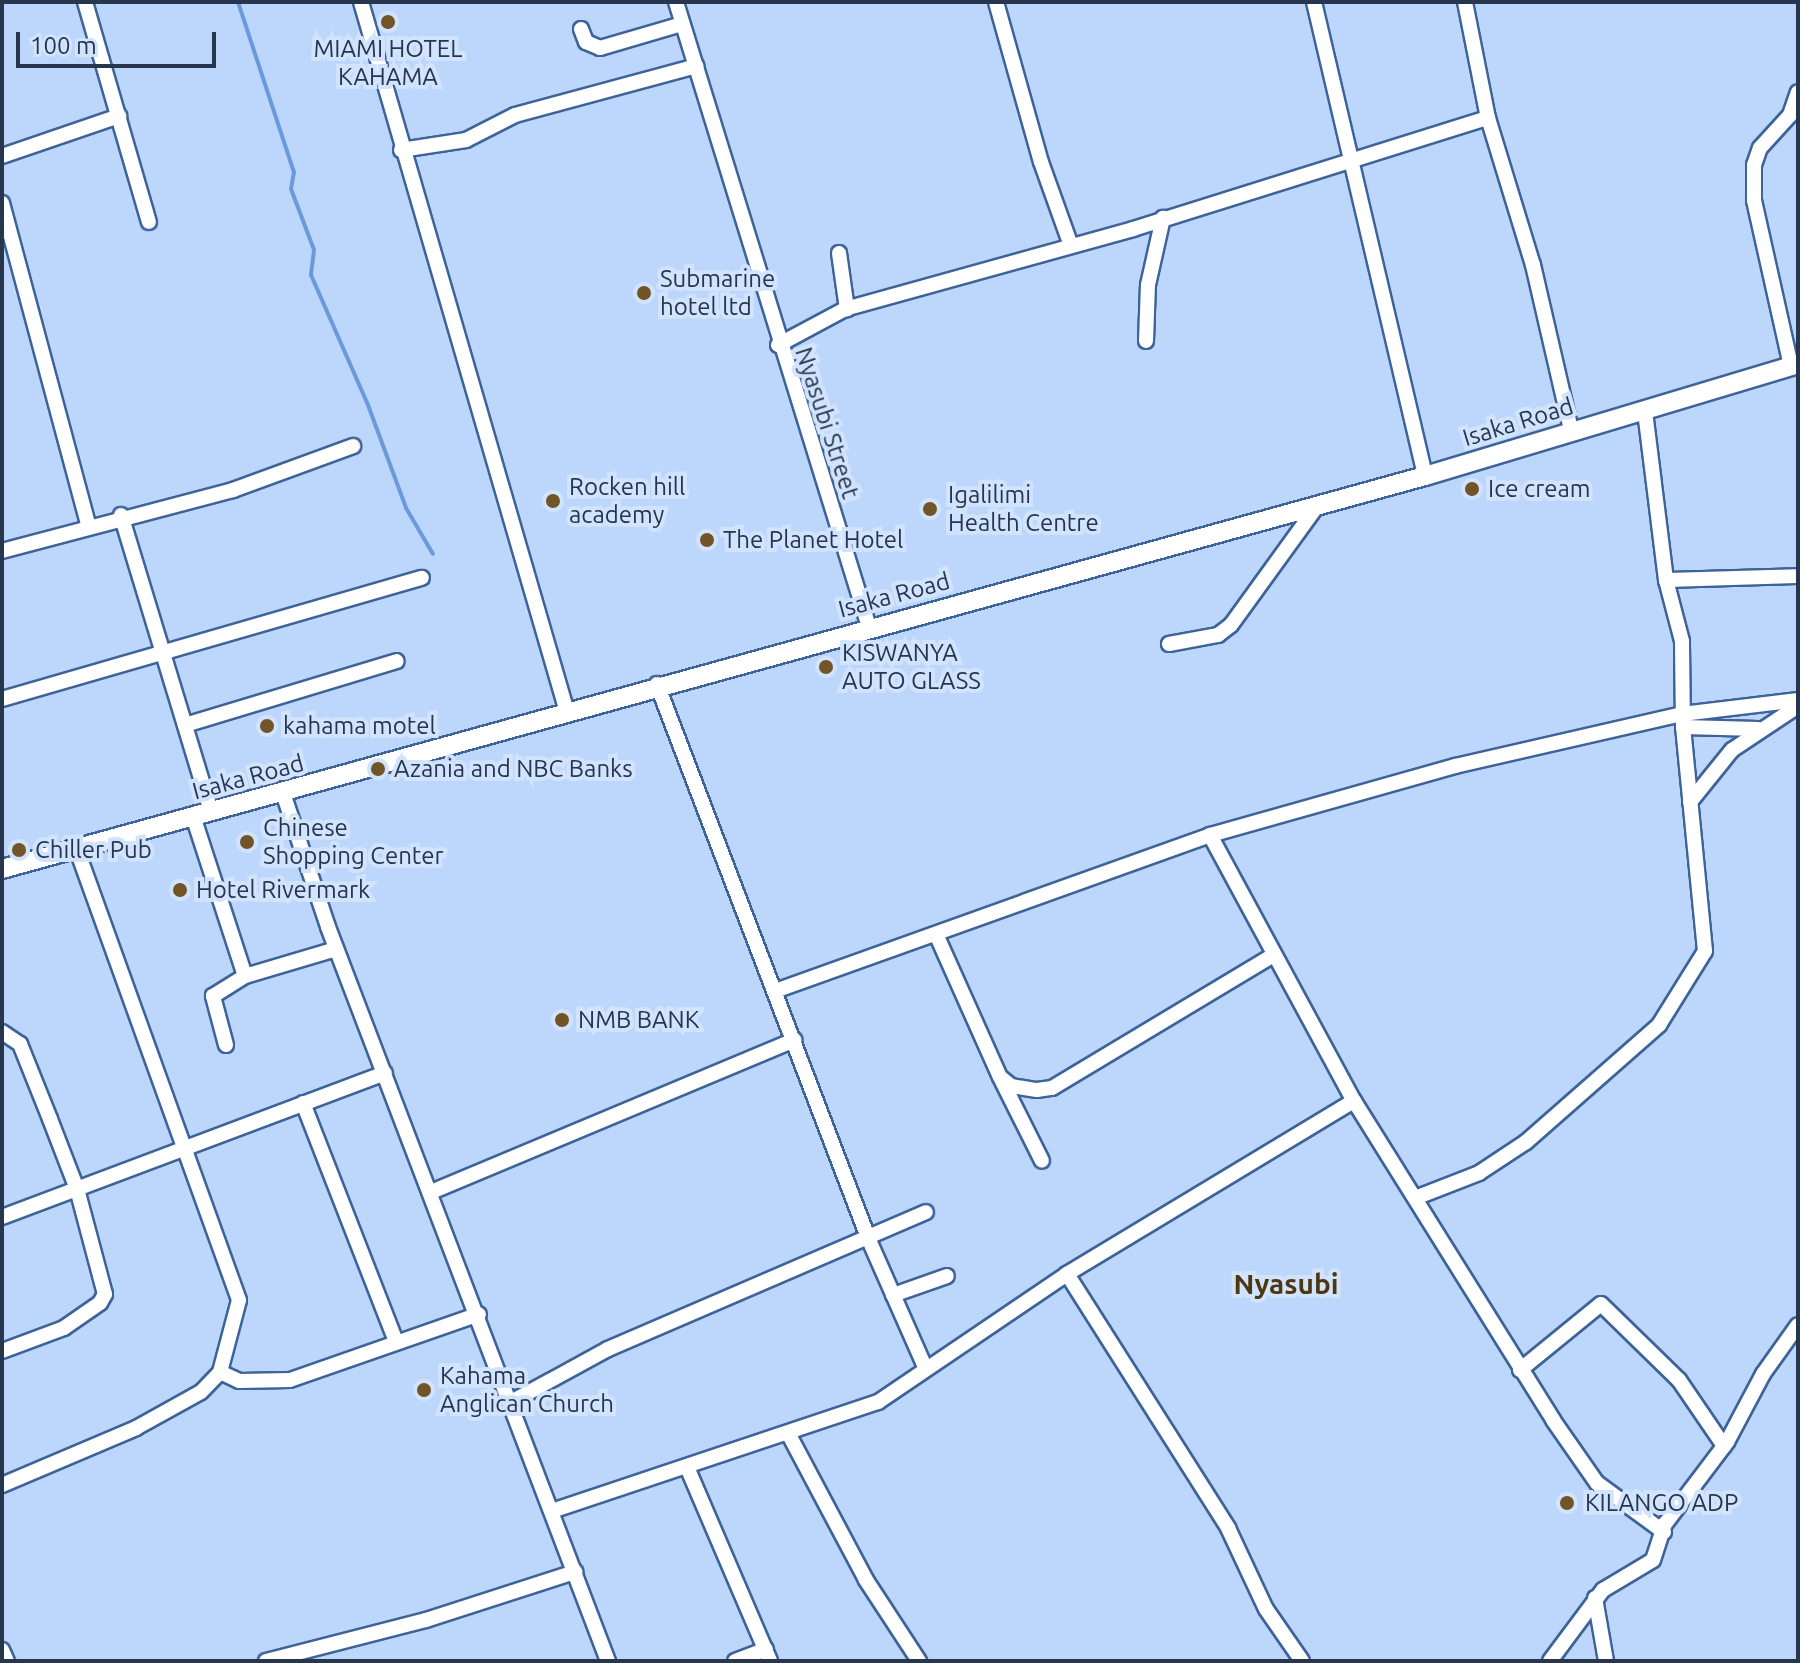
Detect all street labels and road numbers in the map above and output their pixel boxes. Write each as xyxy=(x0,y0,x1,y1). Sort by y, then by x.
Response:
street label: Nyasubi Street xyxy=(789,344,865,502)
street label: Isaka Road xyxy=(1459,392,1577,452)
street label: Isaka Road xyxy=(835,566,953,624)
street label: Isaka Road xyxy=(189,748,307,806)

